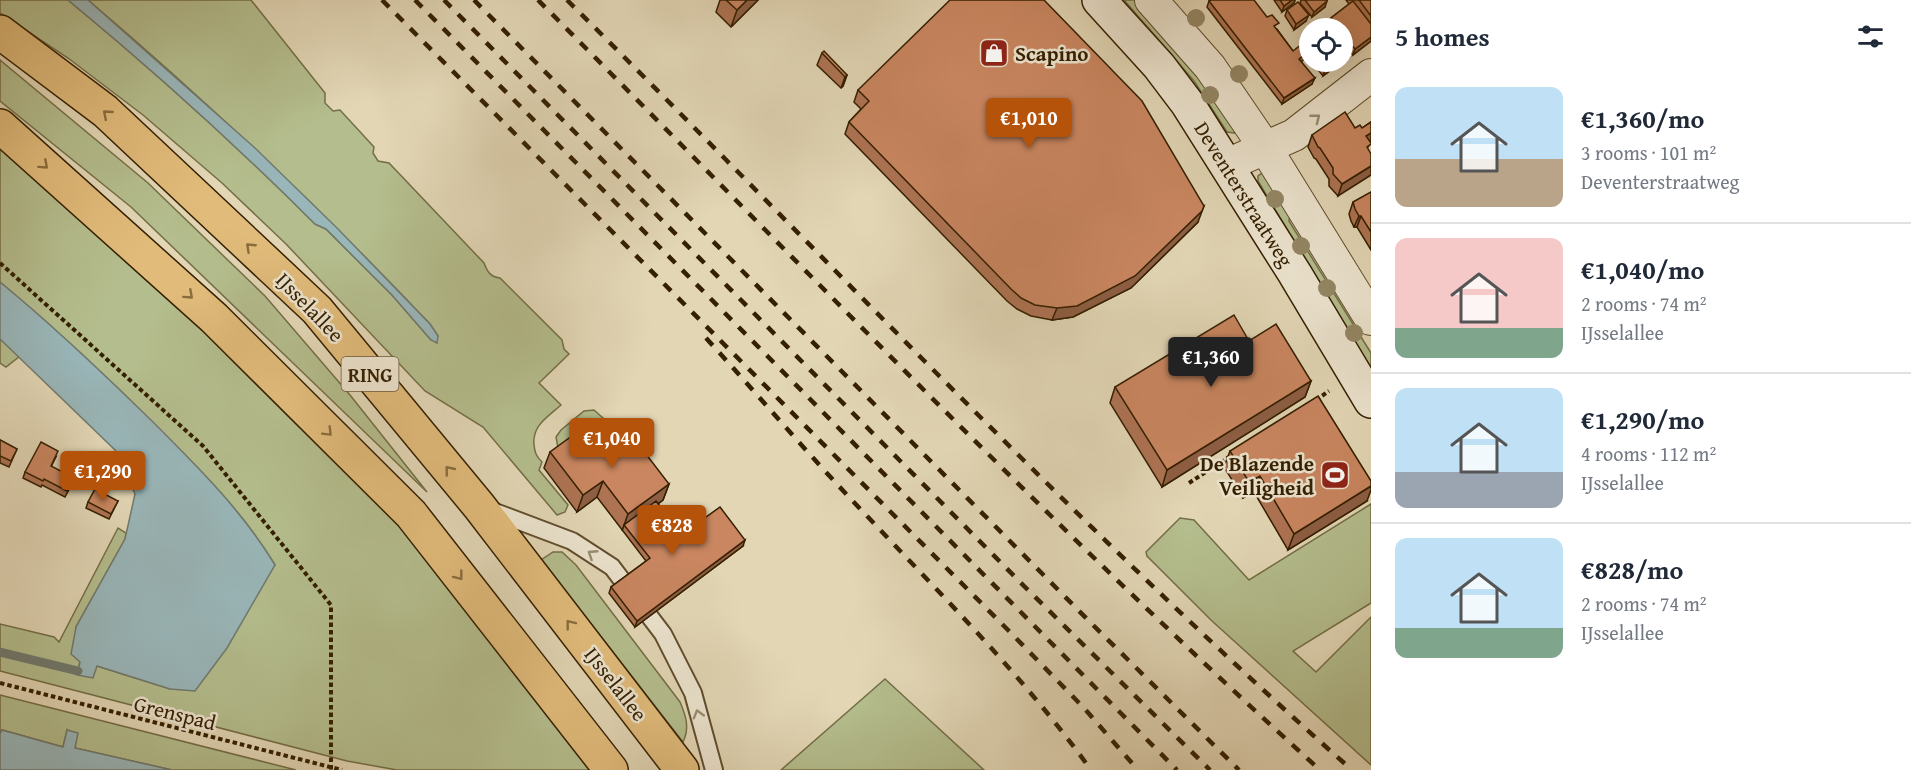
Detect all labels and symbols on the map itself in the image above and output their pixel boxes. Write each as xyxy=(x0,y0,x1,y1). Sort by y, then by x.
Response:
shop icon: Scapino xyxy=(978,37,1010,69)
place label: Scapino xyxy=(1015,38,1089,69)
pin: €1,010 xyxy=(980,98,1078,149)
one-way arrow xyxy=(103,110,114,121)
one-way arrow xyxy=(1309,114,1320,125)
street label: Deventerstraatweg xyxy=(1187,115,1302,273)
one-way arrow xyxy=(37,158,47,169)
one-way arrow xyxy=(246,243,257,254)
street label: IJsselallee xyxy=(269,265,351,349)
one-way arrow xyxy=(182,288,192,299)
pin: €1,360 xyxy=(1162,337,1260,388)
road number: RING xyxy=(342,357,398,391)
pin: €1,040 xyxy=(563,418,661,469)
one-way arrow xyxy=(321,424,332,435)
place label: De Blazende Veiligheid xyxy=(1200,448,1314,503)
pin: €1,290 xyxy=(54,451,152,502)
sports icon: De Blazende Veiligheid xyxy=(1319,459,1351,491)
one-way arrow xyxy=(446,466,457,477)
pin: €828 xyxy=(636,505,708,556)
one-way arrow xyxy=(588,551,599,562)
one-way arrow xyxy=(452,569,463,580)
one-way arrow xyxy=(566,620,577,631)
street label: IJsselallee xyxy=(577,640,655,728)
street label: Grenspad xyxy=(131,688,220,738)
one-way arrow xyxy=(693,709,706,719)

